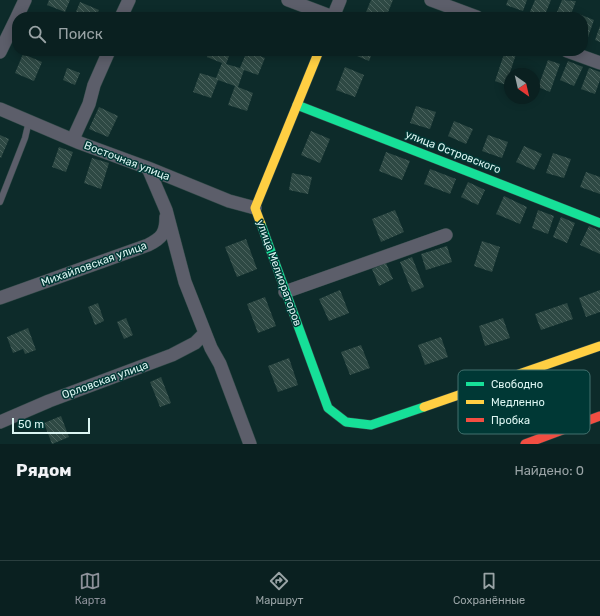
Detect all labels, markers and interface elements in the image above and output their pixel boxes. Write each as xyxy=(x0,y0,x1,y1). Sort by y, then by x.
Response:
search box xyxy=(12,12,588,56)
icon: search xyxy=(26,23,48,45)
text: Поиск xyxy=(58,25,103,43)
north arrow xyxy=(504,68,540,104)
street label: улица Островского xyxy=(403,128,503,176)
street label: Восточная улица xyxy=(82,139,172,183)
street label: улица Мелиораторов xyxy=(254,218,304,328)
street label: Михайловская улица xyxy=(39,239,149,289)
street label: Орловская улица xyxy=(60,358,150,402)
legend xyxy=(458,370,590,434)
text: Свободно xyxy=(491,378,543,391)
text: Медленно xyxy=(491,396,545,409)
text: Пробка xyxy=(491,414,530,427)
scale bar xyxy=(12,416,90,435)
text: 50 m xyxy=(18,418,44,431)
text: Рядом xyxy=(16,460,72,480)
text: Найдено: 0 xyxy=(514,463,584,478)
tab: Карта xyxy=(75,570,106,607)
tab: Маршрут xyxy=(255,570,303,607)
tab: Сохранённые xyxy=(453,570,525,607)

